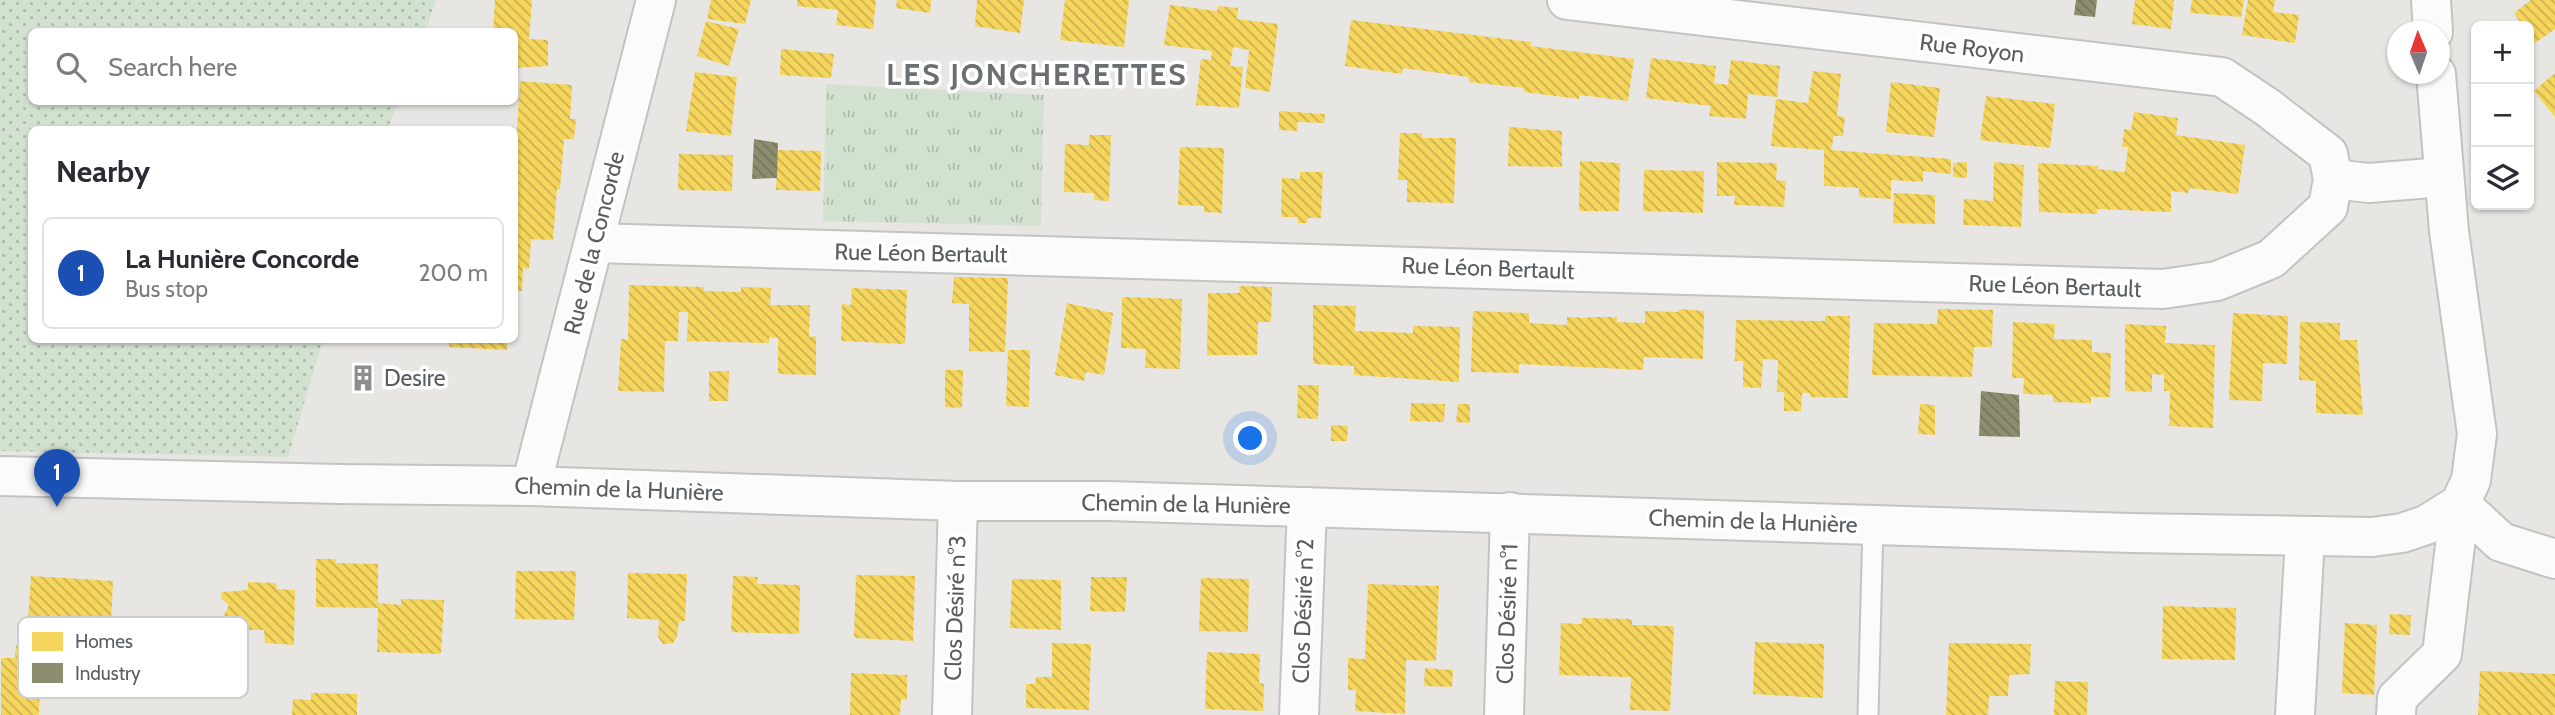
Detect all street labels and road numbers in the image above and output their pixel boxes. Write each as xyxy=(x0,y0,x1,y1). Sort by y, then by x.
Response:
street label: Rue Royon xyxy=(1918,28,2026,68)
street label: Rue de la Concorde xyxy=(558,148,630,337)
street label: Rue Léon Bertault xyxy=(834,237,1008,269)
street label: Rue Léon Bertault xyxy=(1401,251,1575,285)
street label: Rue Léon Bertault xyxy=(1968,269,2142,303)
street label: Chemin de la Hunière xyxy=(514,471,724,507)
street label: Chemin de la Hunière xyxy=(1081,488,1291,520)
street label: Chemin de la Hunière xyxy=(1648,503,1858,539)
street label: Clos Désiré n°3 xyxy=(938,535,972,681)
street label: Clos Désiré n°2 xyxy=(1286,538,1320,684)
street label: Clos Désiré n°1 xyxy=(1491,543,1523,685)

